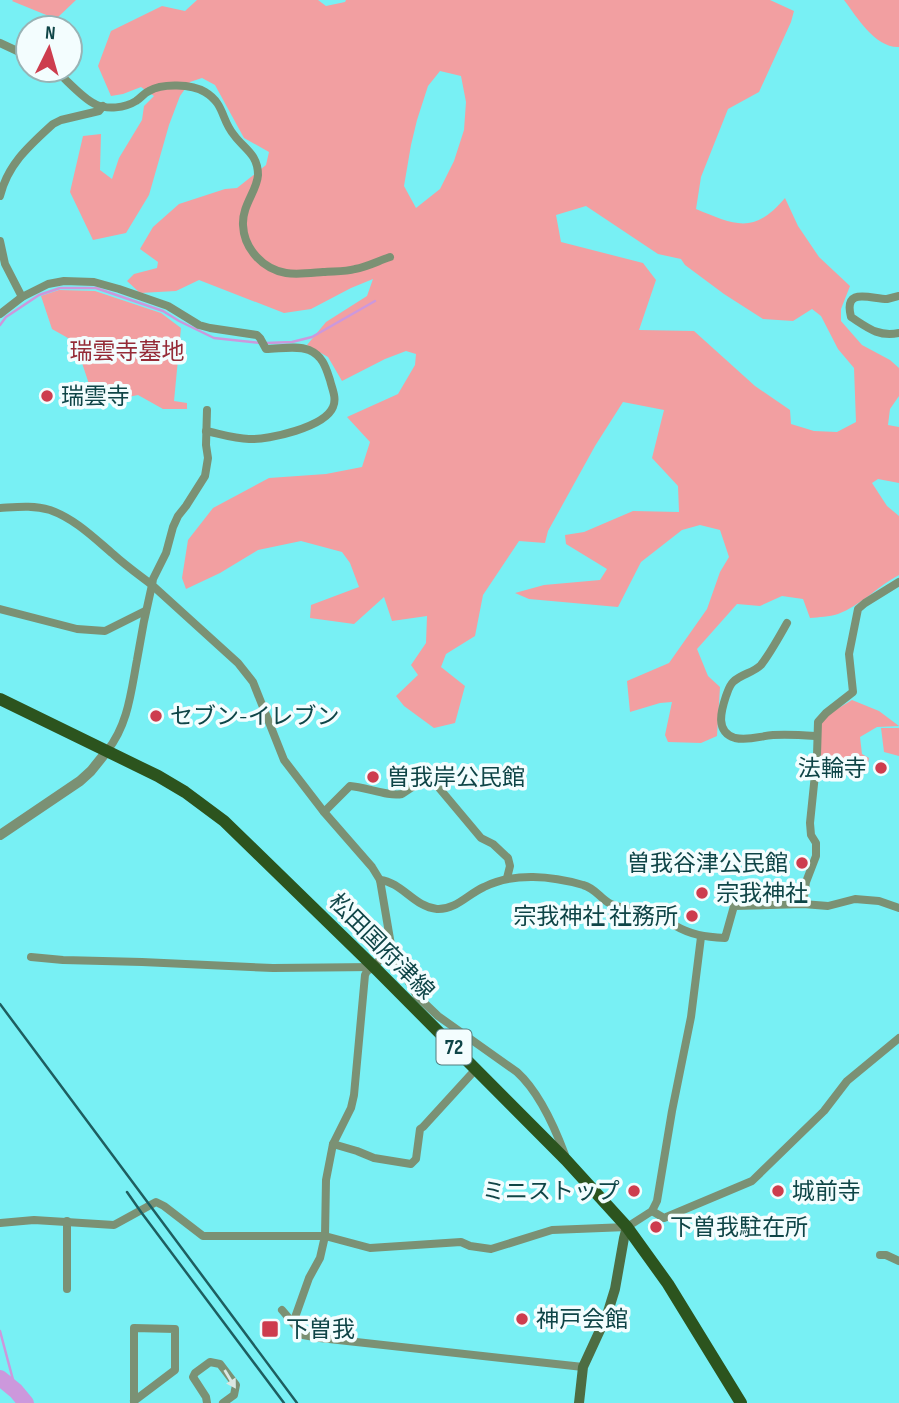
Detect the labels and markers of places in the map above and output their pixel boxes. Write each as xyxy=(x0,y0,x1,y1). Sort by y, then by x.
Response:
place label: 瑞雲寺 xyxy=(61,383,130,411)
marker: 瑞雲寺 xyxy=(39,388,55,404)
place label: セブン-イレブン xyxy=(170,703,339,731)
marker: セブン-イレブン xyxy=(148,708,164,724)
place label: 法輪寺 xyxy=(798,755,867,783)
marker: 法輪寺 xyxy=(873,760,889,776)
place label: 曽我岸公民館 xyxy=(387,764,525,792)
marker: 曽我岸公民館 xyxy=(365,769,381,785)
place label: 曽我谷津公民館 xyxy=(627,850,788,878)
marker: 曽我谷津公民館 xyxy=(794,855,810,871)
place label: 宗我神社 xyxy=(716,880,808,908)
marker: 宗我神社 xyxy=(694,885,710,901)
place label: 宗我神社 社務所 xyxy=(513,903,678,931)
marker: 宗我神社 社務所 xyxy=(684,908,700,924)
place label: ミニストップ xyxy=(482,1178,620,1206)
place label: 城前寺 xyxy=(792,1178,861,1206)
marker: ミニストップ xyxy=(626,1183,642,1199)
marker: 城前寺 xyxy=(770,1183,786,1199)
place label: 下曽我駐在所 xyxy=(670,1214,808,1242)
marker: 下曽我駐在所 xyxy=(648,1219,664,1235)
place label: 神戸会館 xyxy=(536,1306,628,1334)
marker: 神戸会館 xyxy=(514,1311,530,1327)
place label: 下曽我 xyxy=(286,1316,355,1344)
marker: 下曽我 xyxy=(260,1319,280,1339)

